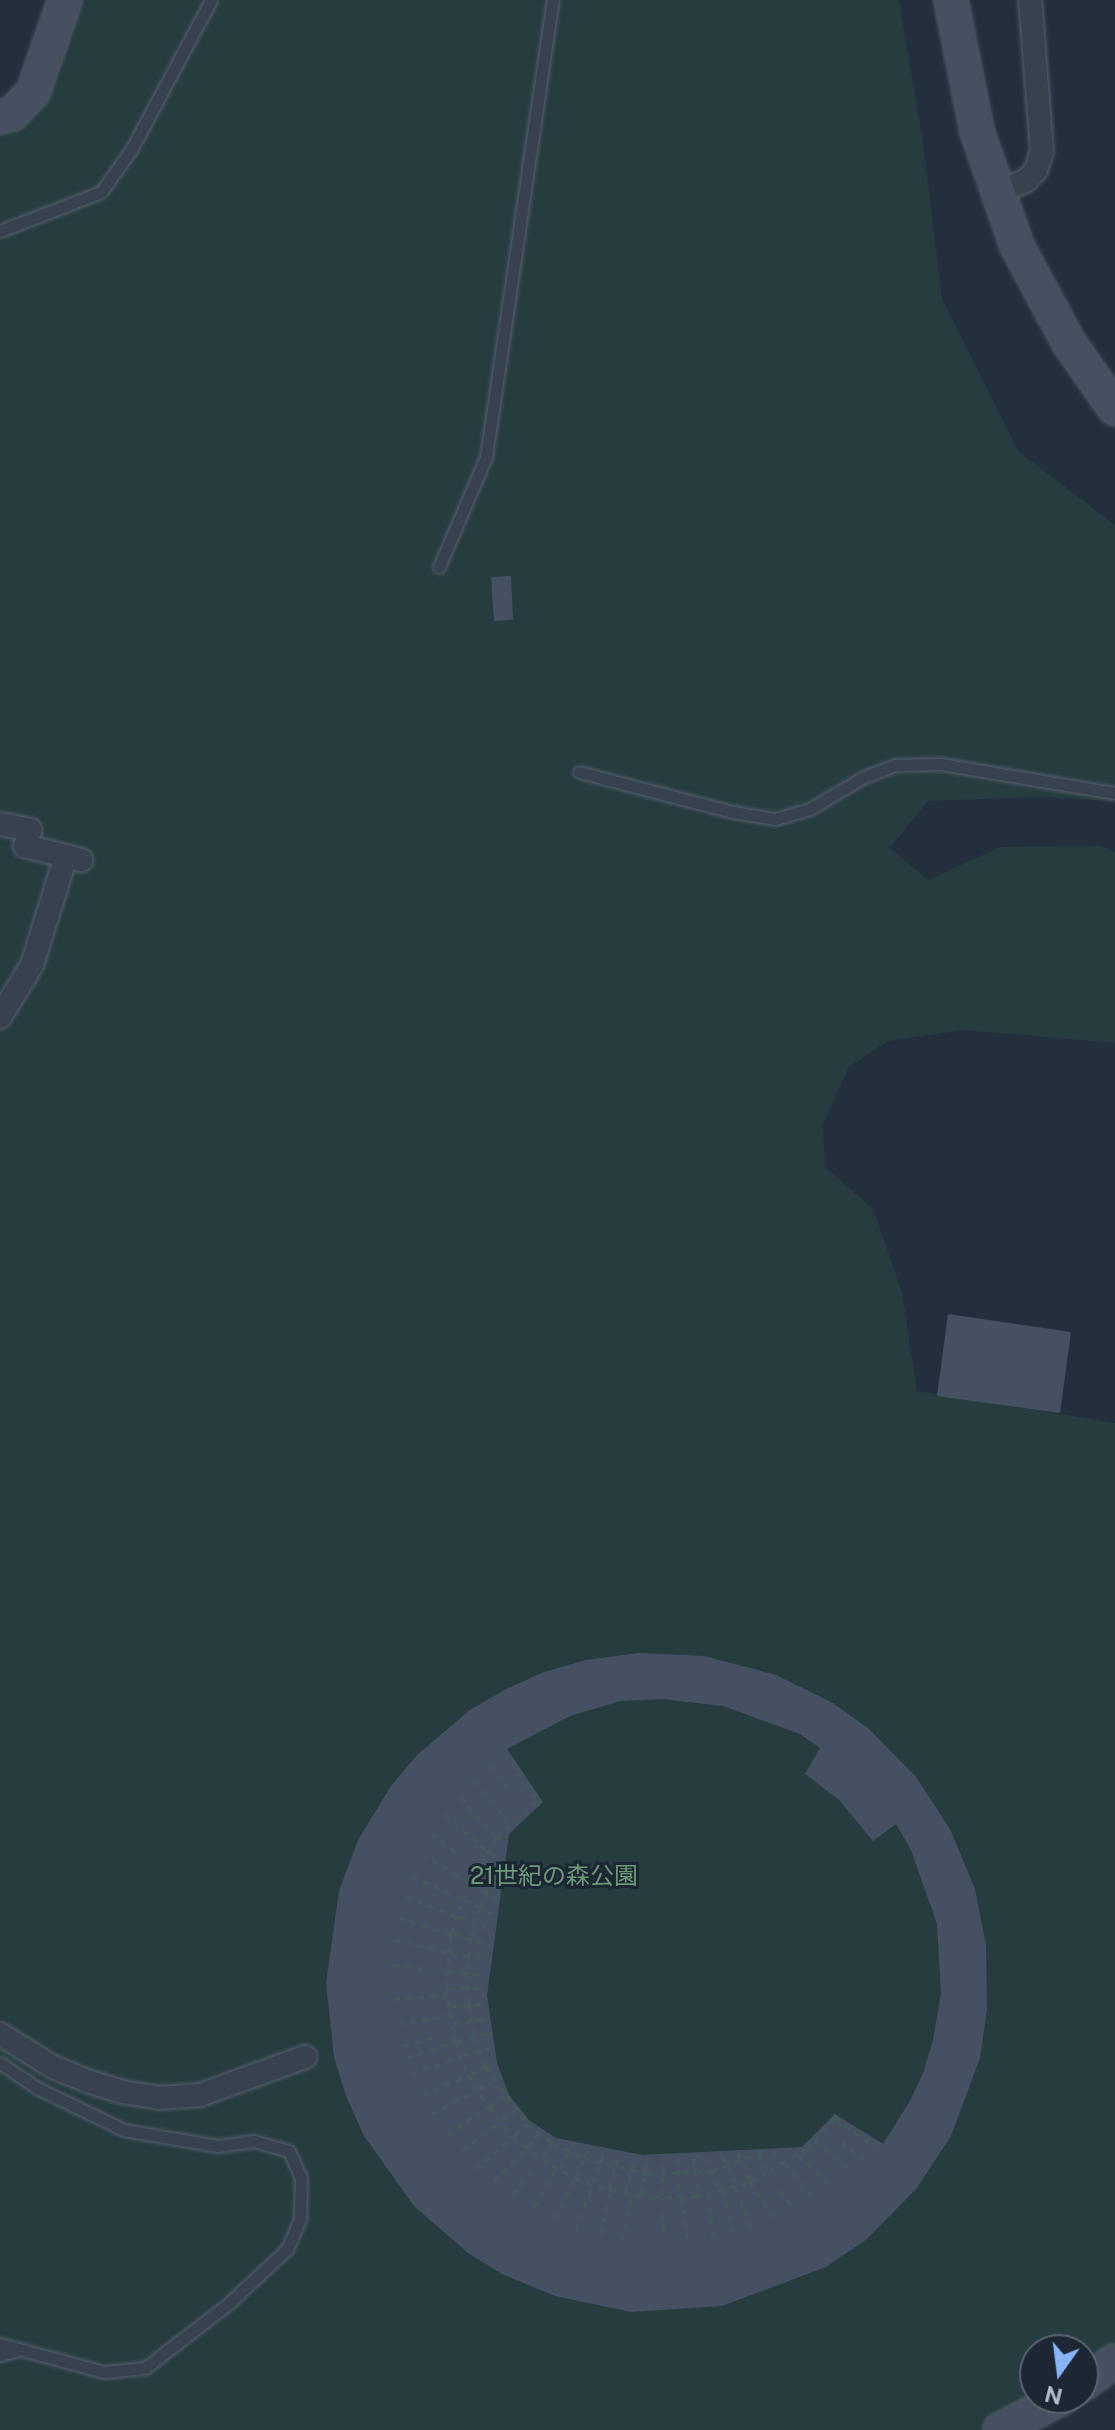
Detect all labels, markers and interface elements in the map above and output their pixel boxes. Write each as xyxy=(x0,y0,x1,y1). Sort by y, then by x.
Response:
park label: 21世紀の森公園 xyxy=(470,1862,638,1890)
north arrow xyxy=(1019,2334,1099,2414)
text: N xyxy=(1042,2381,1065,2410)

